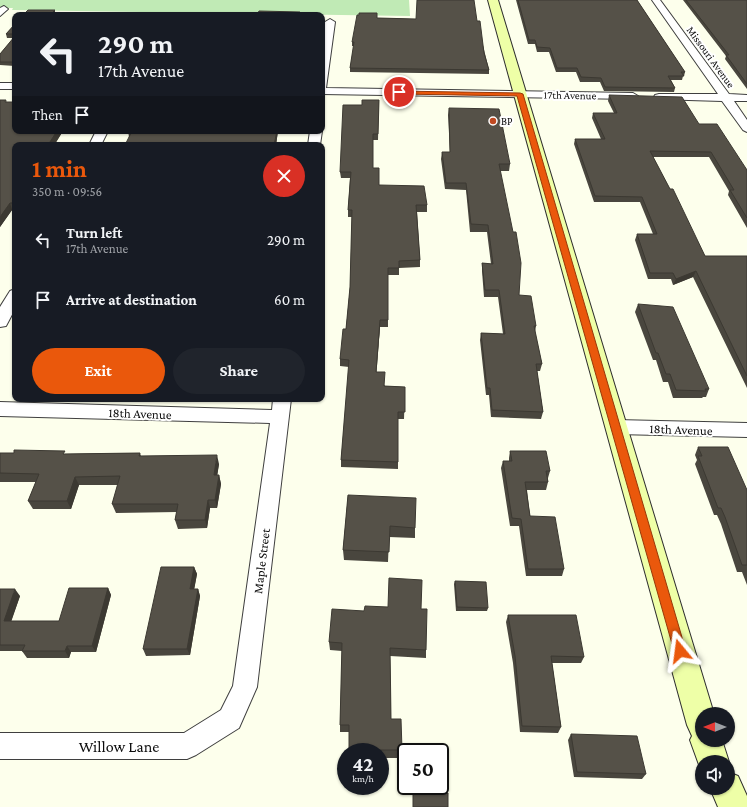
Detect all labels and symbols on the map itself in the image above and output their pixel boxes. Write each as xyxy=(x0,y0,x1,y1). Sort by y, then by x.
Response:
street label: Missouri Avenue xyxy=(685,24,737,90)
pin xyxy=(382,75,416,109)
street label: 17th Avenue xyxy=(544,89,597,101)
place label: BP xyxy=(501,115,513,127)
marker: BP xyxy=(488,116,498,126)
street label: 18th Avenue xyxy=(108,405,172,422)
street label: 18th Avenue xyxy=(649,421,713,438)
street label: Maple Street xyxy=(250,527,273,595)
position arrow xyxy=(659,630,701,672)
north arrow xyxy=(695,707,735,747)
street label: Willow Lane xyxy=(79,738,159,755)
speed limit sign: 50 xyxy=(397,743,449,795)

